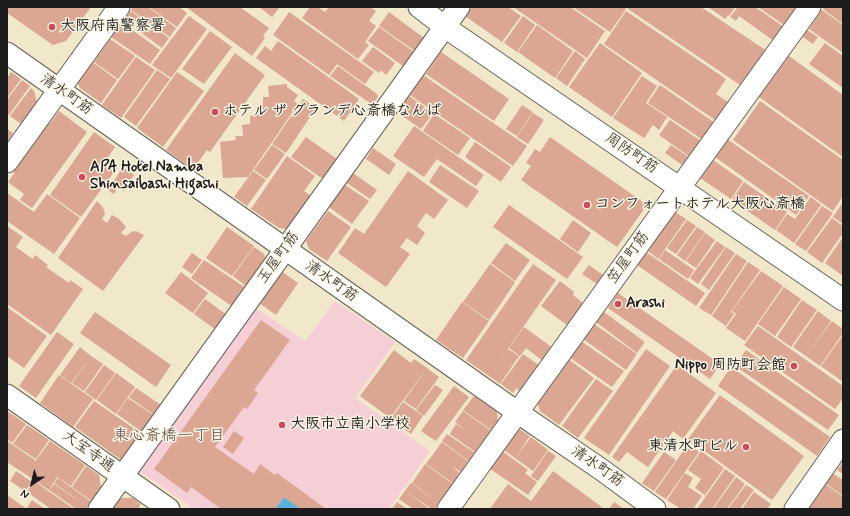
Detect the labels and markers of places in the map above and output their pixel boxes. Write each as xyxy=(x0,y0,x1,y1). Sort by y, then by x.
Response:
place label: 大阪府南警察署 xyxy=(60,18,165,36)
marker: 大阪府南警察署 xyxy=(47,22,57,32)
place label: ホテル ザ グランデ心斎橋なんば xyxy=(223,103,441,121)
marker: ホテル ザ グランデ心斎橋なんば xyxy=(210,107,220,117)
place label: APA Hotel Namba Shinsaibashi Higashi xyxy=(90,159,219,194)
marker: APA Hotel Namba Shinsaibashi Higashi xyxy=(77,172,87,182)
place label: コンフォートホテル大阪心斎橋 xyxy=(595,196,805,214)
marker: コンフォートホテル大阪心斎橋 xyxy=(582,200,592,210)
place label: Arashi xyxy=(626,295,665,313)
marker: Arashi xyxy=(613,299,623,309)
place label: Nippo 周防町会館 xyxy=(675,357,786,375)
marker: Nippo 周防町会館 xyxy=(789,361,799,371)
place label: 大阪市立南小学校 xyxy=(290,416,410,434)
marker: 大阪市立南小学校 xyxy=(277,420,287,430)
place label: 東清水町ビル xyxy=(648,438,738,456)
marker: 東清水町ビル xyxy=(741,442,751,452)

